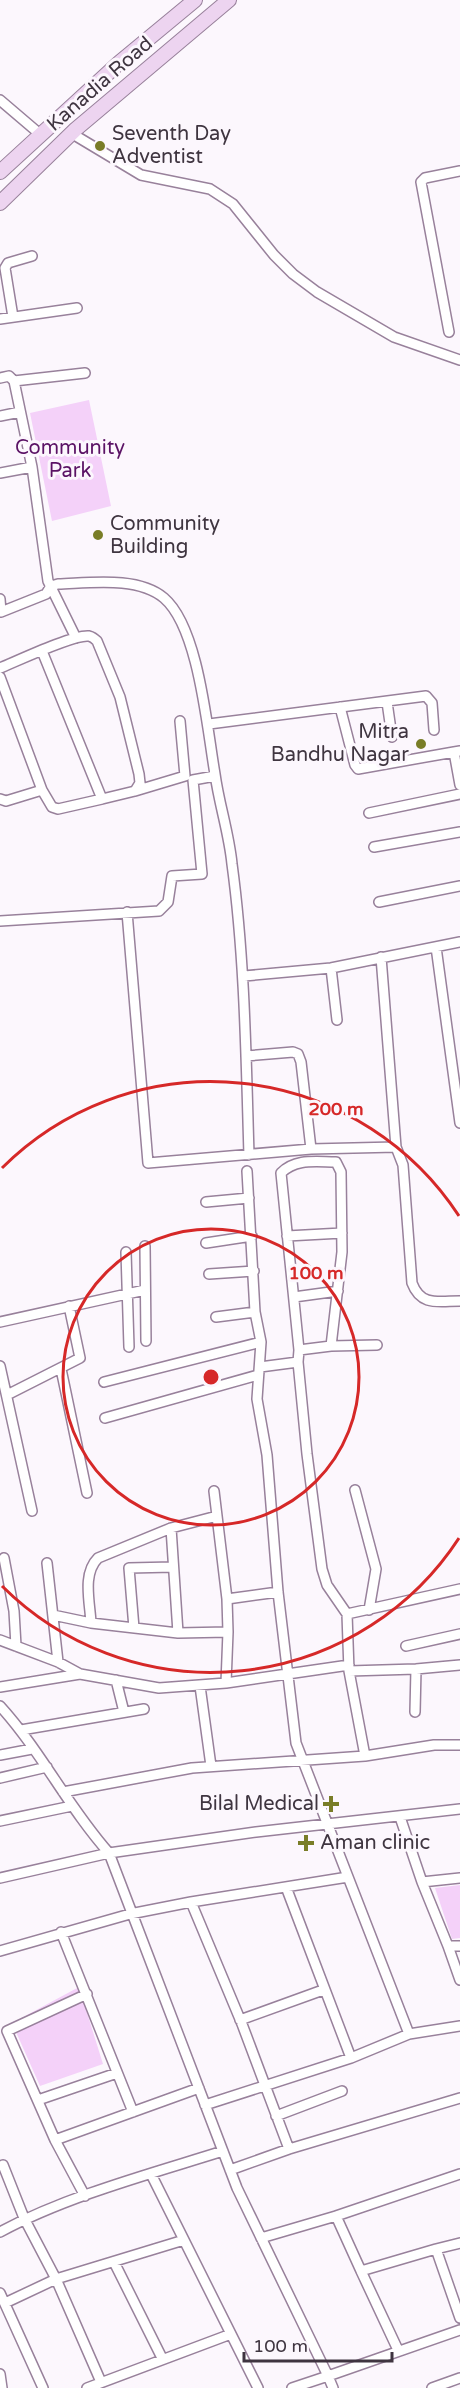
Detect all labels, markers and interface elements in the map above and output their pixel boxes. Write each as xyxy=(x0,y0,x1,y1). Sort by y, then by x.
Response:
street label: Kanadia Road xyxy=(42,32,158,136)
place label: Seventh Day Adventist xyxy=(112,122,231,169)
marker: Seventh Day Adventist xyxy=(93,139,107,153)
park label: Community Park xyxy=(15,436,125,483)
place label: Community Building xyxy=(110,512,220,559)
marker: Community Building xyxy=(91,528,105,542)
place label: Mitra Bandhu Nagar xyxy=(271,720,409,767)
marker: Mitra Bandhu Nagar xyxy=(414,737,428,751)
text: 200 m xyxy=(308,1098,364,1120)
text: 100 m xyxy=(288,1262,344,1284)
centre of rings xyxy=(201,1367,221,1387)
place label: Bilal Medical xyxy=(199,1792,319,1816)
marker: Bilal Medical xyxy=(324,1797,338,1811)
place label: Aman clinic xyxy=(320,1831,430,1855)
marker: Aman clinic xyxy=(297,1834,315,1852)
scale bar xyxy=(244,2325,392,2363)
text: 100 m xyxy=(253,2335,308,2357)

